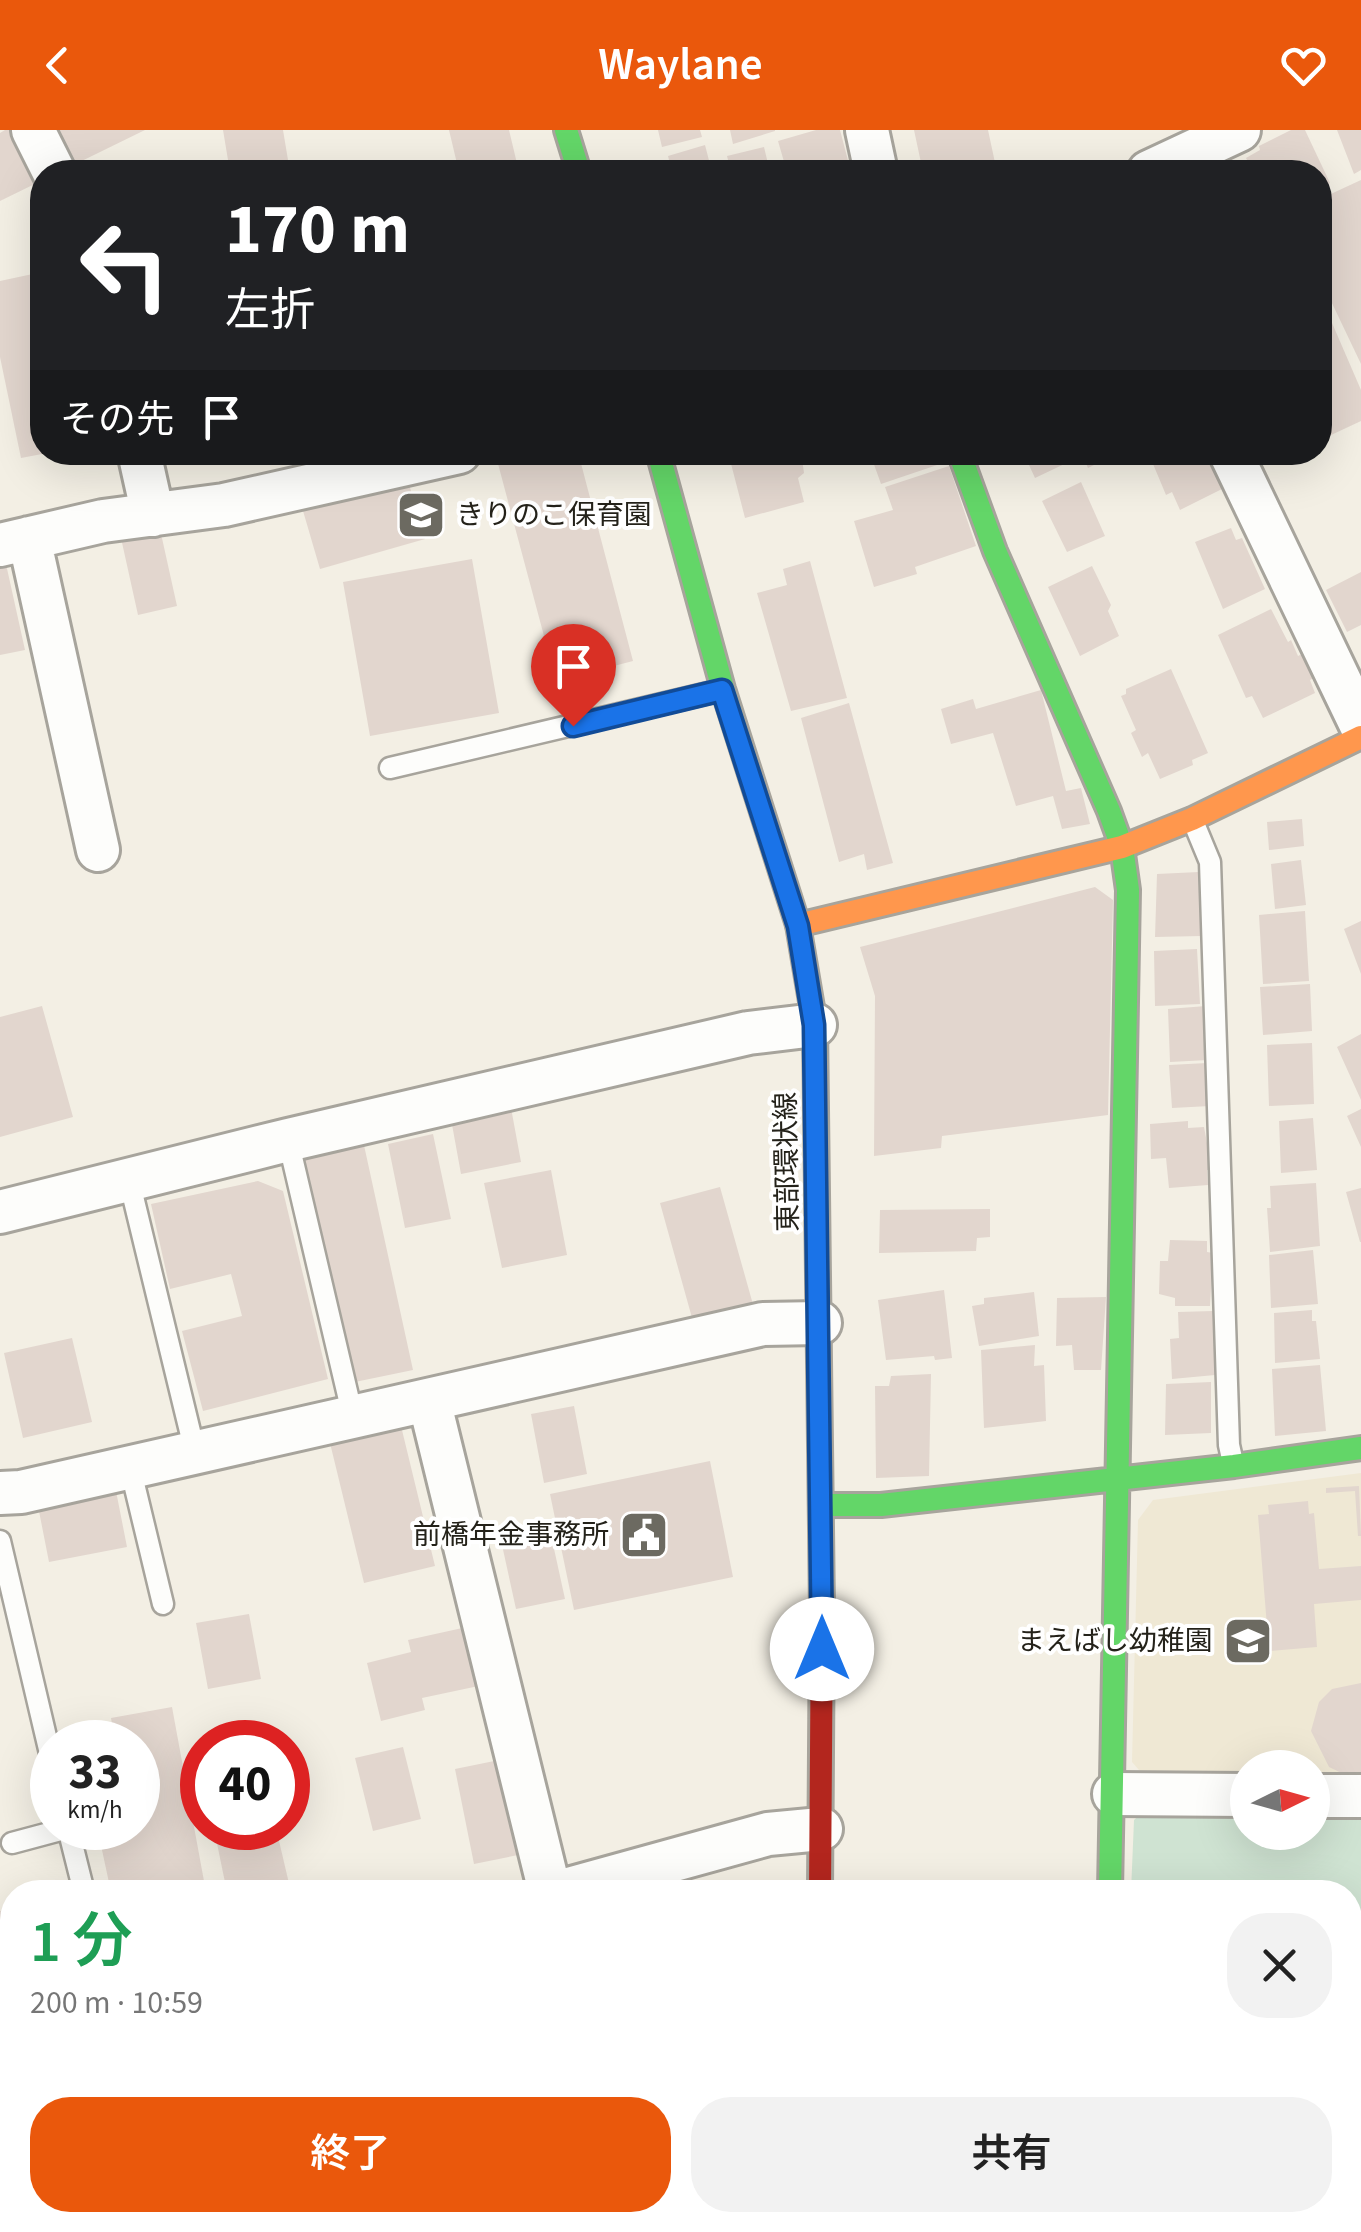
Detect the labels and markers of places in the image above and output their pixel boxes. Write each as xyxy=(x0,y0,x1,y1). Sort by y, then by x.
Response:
school or university icon: きりのこ保育園 xyxy=(395,489,447,541)
place label: きりのこ保育園 xyxy=(456,495,652,535)
pin xyxy=(531,624,616,727)
public building icon: 前橋年金事務所 xyxy=(618,1509,670,1561)
place label: 前橋年金事務所 xyxy=(413,1515,609,1555)
school or university icon: まえばし幼稚園 xyxy=(1222,1615,1274,1667)
place label: まえばし幼稚園 xyxy=(1017,1621,1213,1661)

